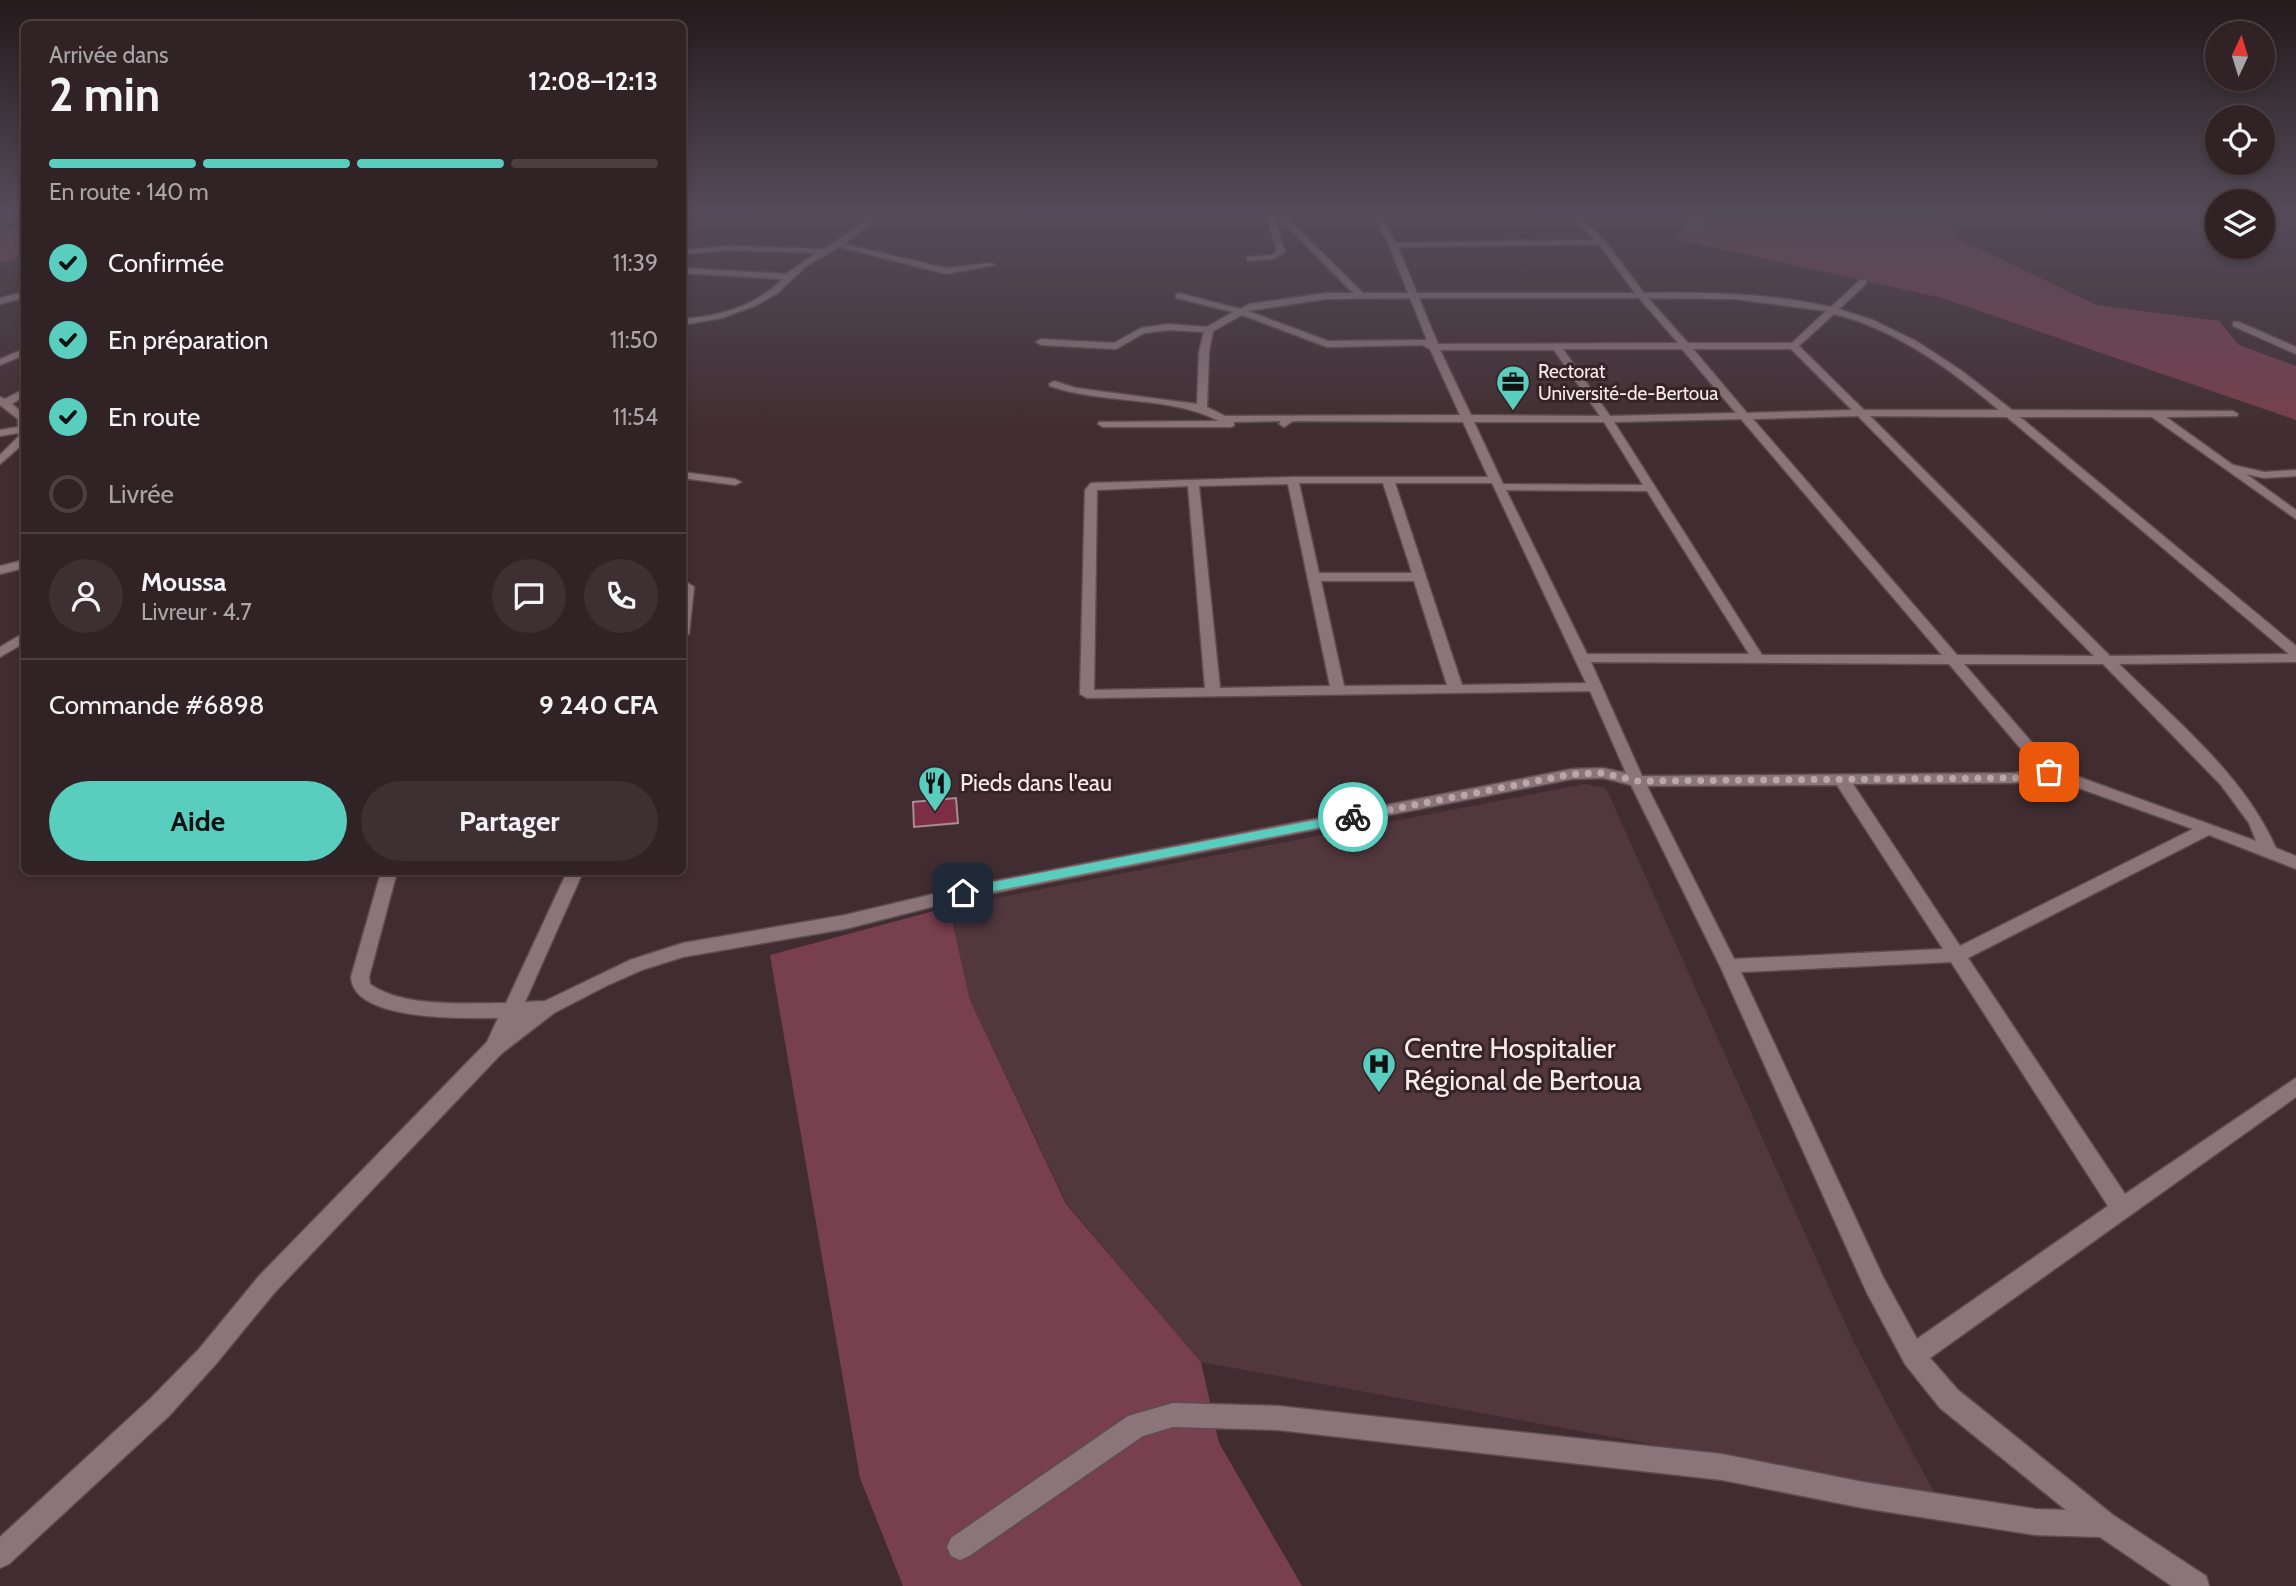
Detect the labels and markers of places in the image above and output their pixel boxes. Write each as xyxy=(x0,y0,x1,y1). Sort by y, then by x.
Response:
place label: Rectorat Université-de-Bertoua xyxy=(1538,360,1718,405)
office icon: Rectorat Université-de-Bertoua xyxy=(1494,363,1532,412)
pin xyxy=(2019,742,2079,802)
restaurant icon: Pieds dans l'eau xyxy=(916,764,954,813)
place label: Pieds dans l'eau xyxy=(960,769,1112,797)
pin xyxy=(933,863,993,923)
place label: Centre Hospitalier Régional de Bertoua xyxy=(1404,1031,1642,1097)
hospital icon: Centre Hospitalier Régional de Bertoua xyxy=(1360,1045,1398,1094)

